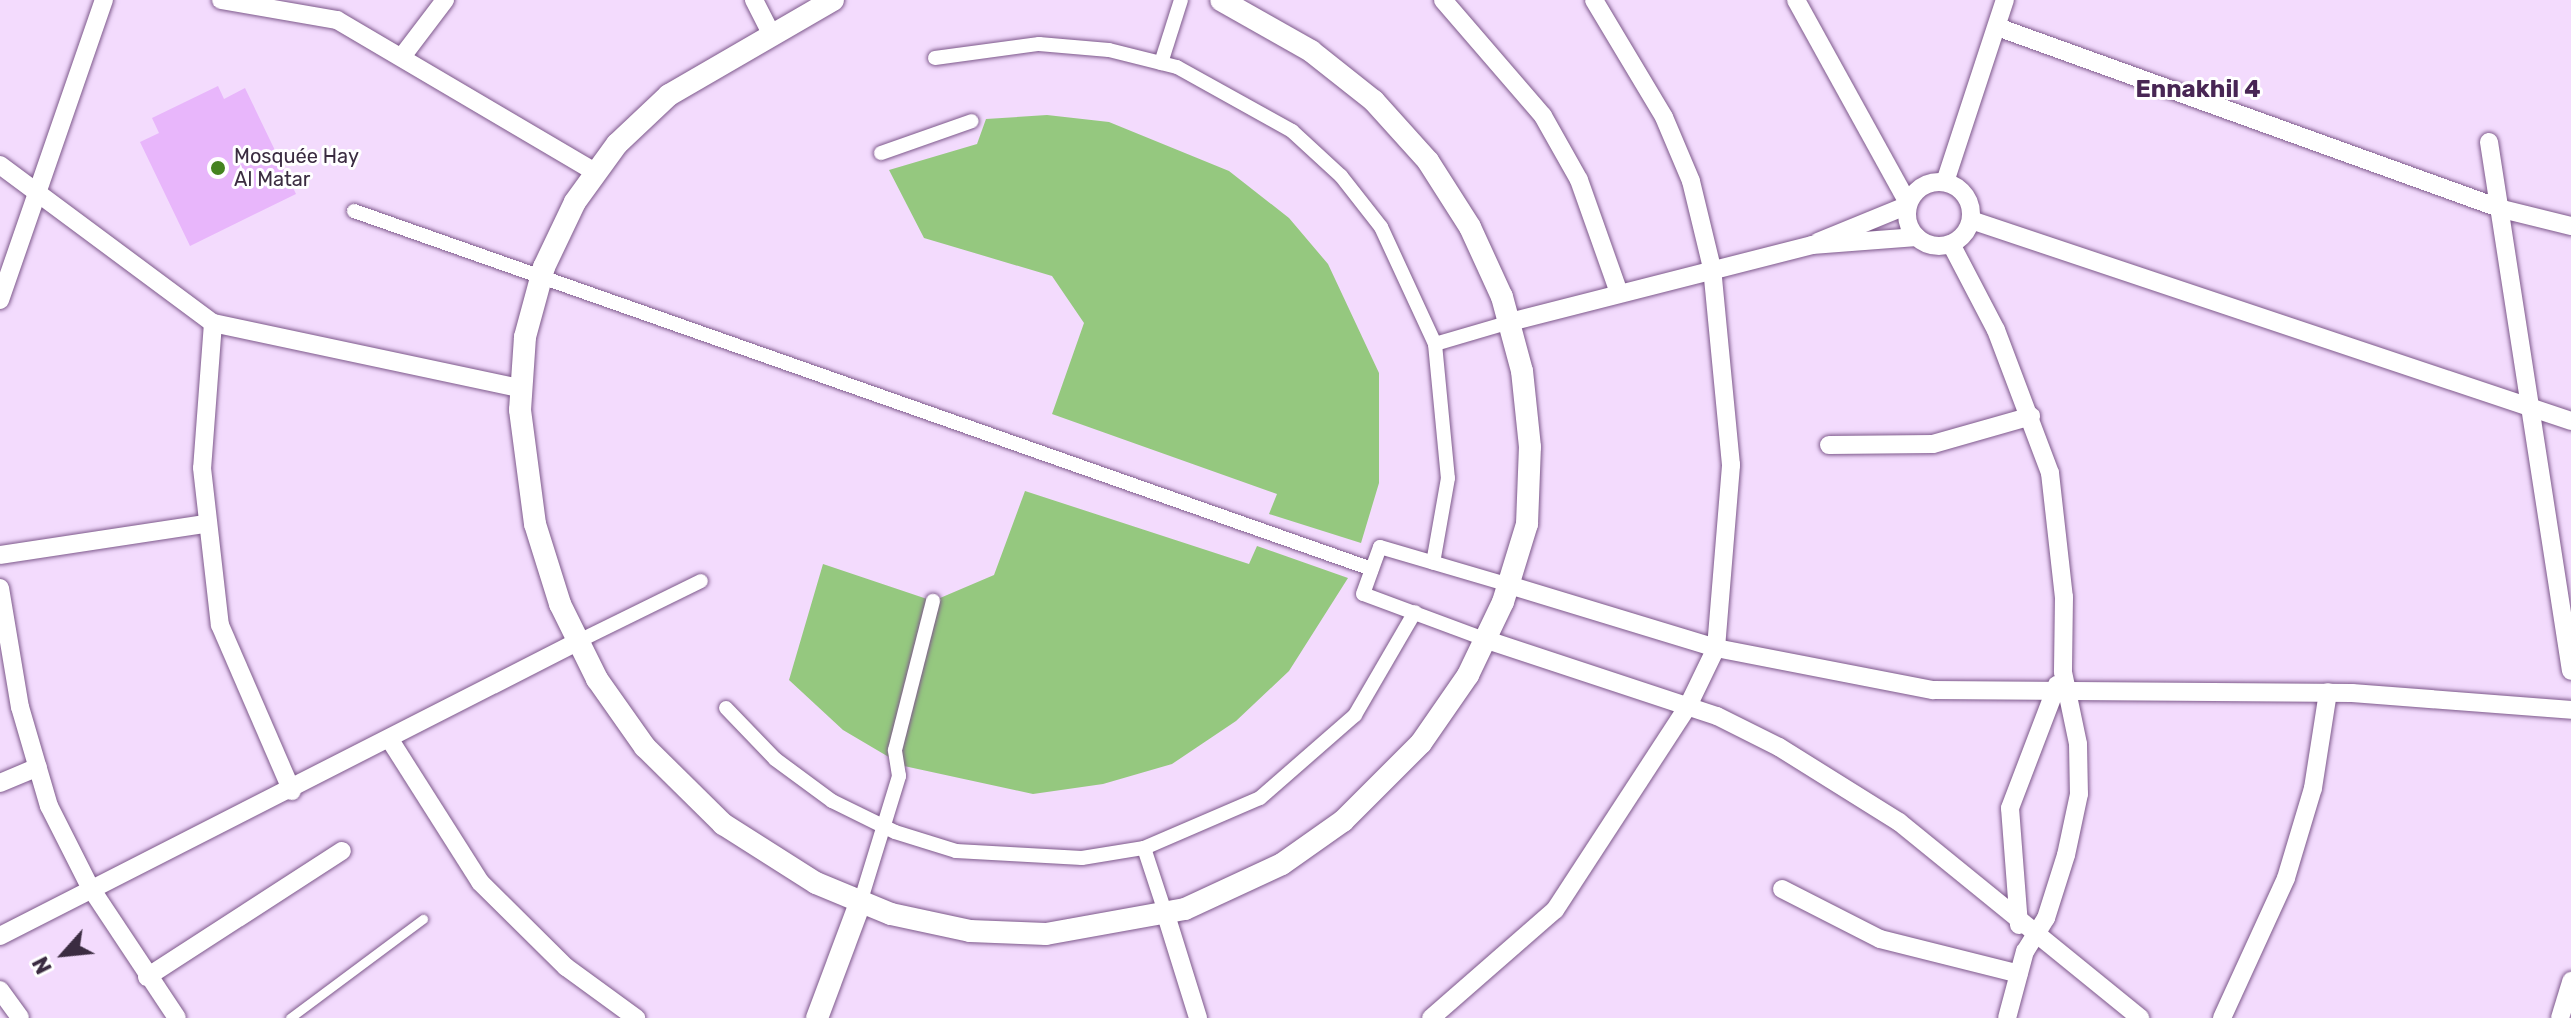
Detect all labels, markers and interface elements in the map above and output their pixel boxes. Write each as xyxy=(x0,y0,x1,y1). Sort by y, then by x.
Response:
district label: Ennakhil 4 xyxy=(2135,76,2261,104)
place label: Mosquée Hay Al Matar xyxy=(234,144,359,191)
marker: Mosquée Hay Al Matar xyxy=(209,159,227,177)
north arrow xyxy=(24,914,104,994)
text: N xyxy=(27,952,58,978)

